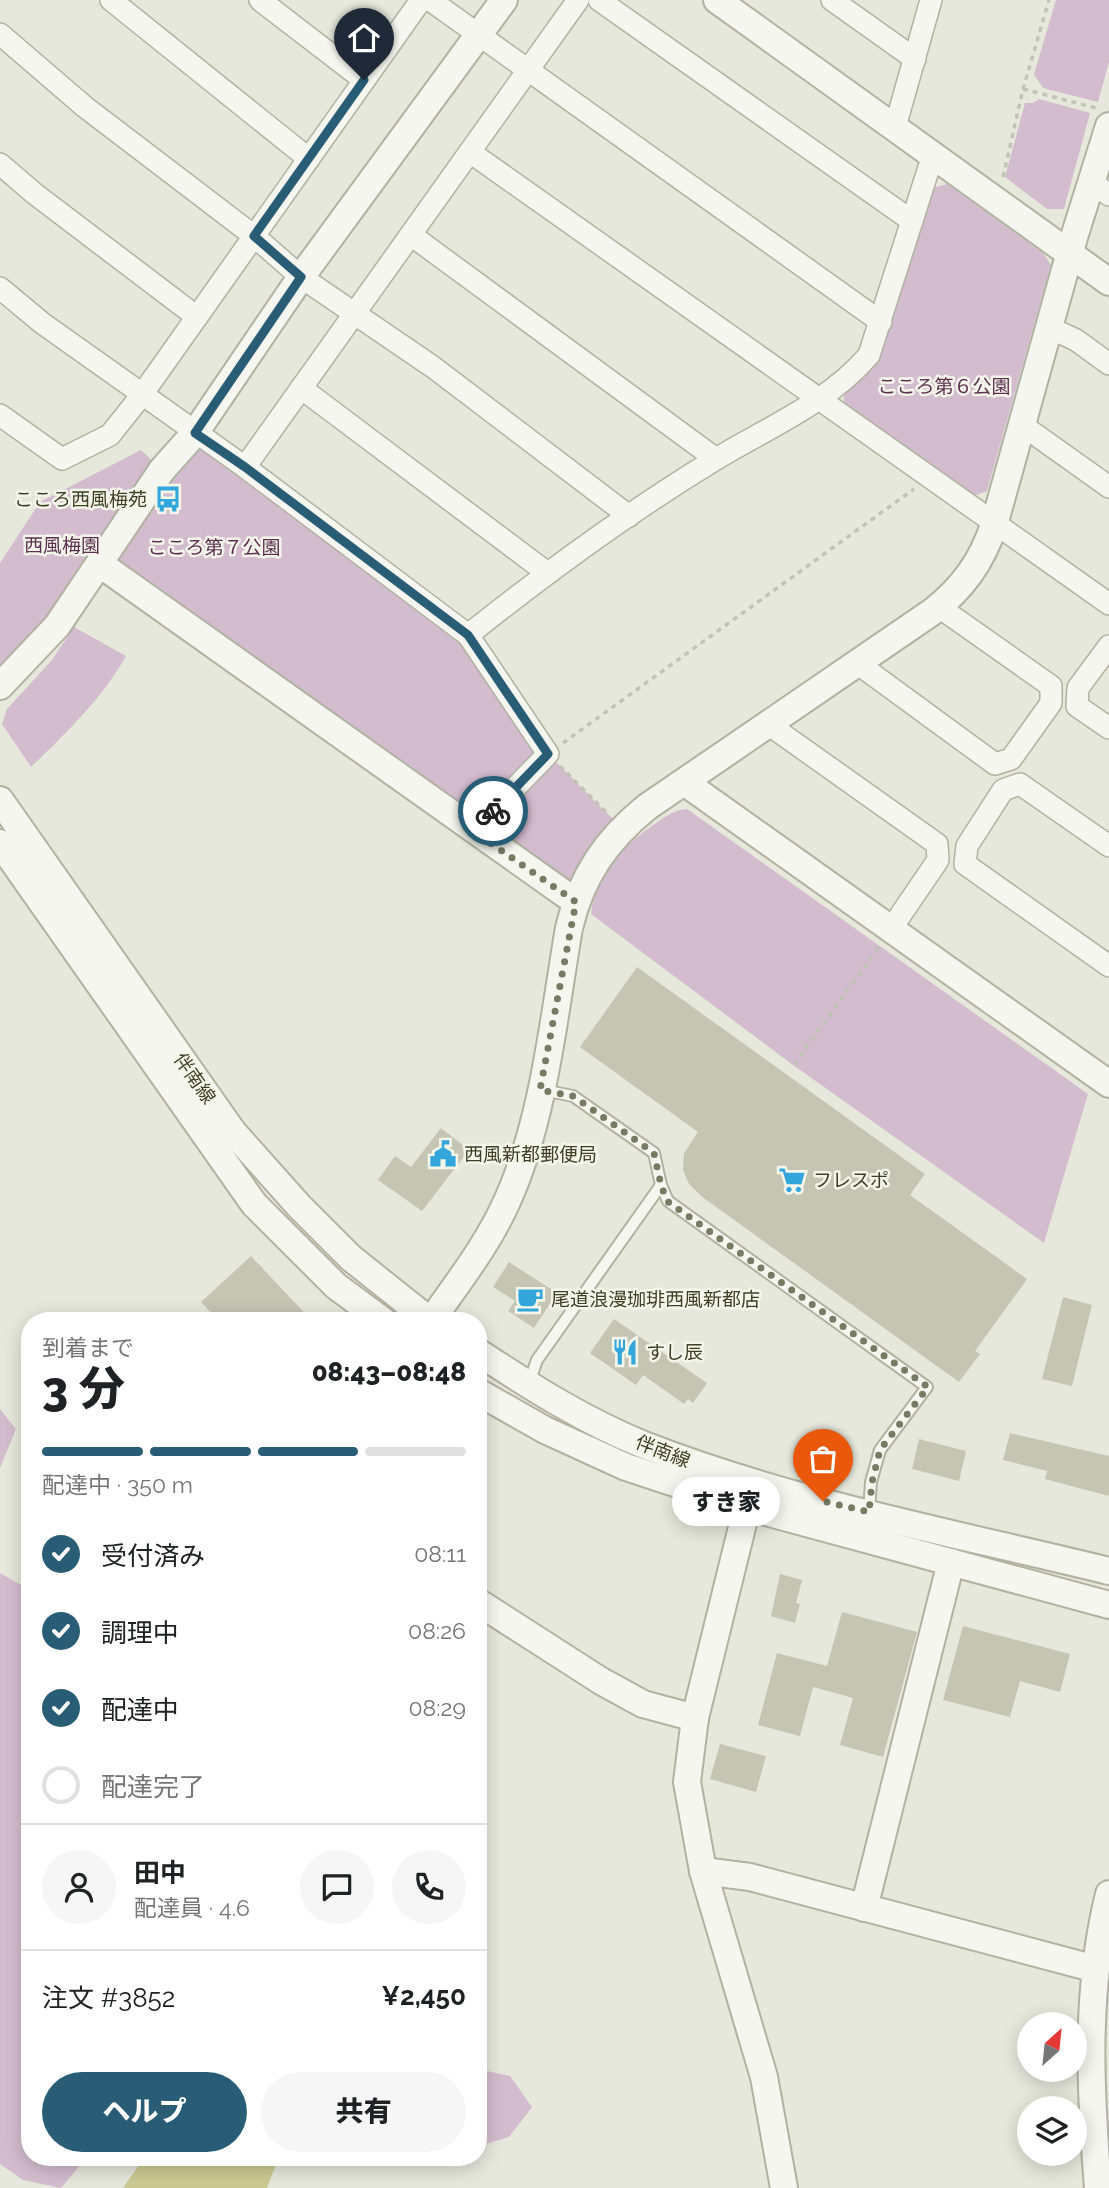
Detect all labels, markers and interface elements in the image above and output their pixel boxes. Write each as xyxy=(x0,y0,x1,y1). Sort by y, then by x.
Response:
pin xyxy=(334,8,394,80)
icon: home xyxy=(345,19,383,57)
park label: こころ第６公園 xyxy=(877,375,1011,397)
bus stop icon: こころ西風梅苑 xyxy=(153,484,183,514)
place label: こころ西風梅苑 xyxy=(14,488,147,510)
park label: 西風梅園 xyxy=(24,534,100,556)
park label: こころ第７公園 xyxy=(147,536,281,558)
courier xyxy=(458,776,528,846)
icon: bike xyxy=(474,792,512,830)
street label: 伴南線 xyxy=(170,1048,220,1108)
public building icon: 西風新都郵便局 xyxy=(428,1139,458,1169)
place label: 西風新都郵便局 xyxy=(464,1143,597,1165)
supermarket icon: フレスポ xyxy=(777,1165,807,1195)
place label: フレスポ xyxy=(813,1169,889,1191)
cafe icon: 尾道浪漫珈琲西風新都店 xyxy=(515,1284,545,1314)
place label: 尾道浪漫珈琲西風新都店 xyxy=(551,1288,760,1310)
text: 到着まで xyxy=(42,1334,134,1361)
restaurant icon: すし辰 xyxy=(610,1337,640,1367)
place label: すし辰 xyxy=(646,1341,703,1363)
text: 08:43–08:48 xyxy=(312,1357,466,1387)
text: 3 分 xyxy=(42,1362,125,1416)
pin xyxy=(793,1429,853,1501)
street label: 伴南線 xyxy=(632,1431,694,1471)
icon: bag xyxy=(804,1440,842,1478)
text: 配達中 · 350 m xyxy=(42,1471,193,1498)
callout: すき家 xyxy=(672,1476,781,1526)
text: すき家 xyxy=(692,1488,761,1515)
icon: check xyxy=(42,1535,80,1573)
text: 08:11 xyxy=(414,1540,466,1567)
text: 受付済み xyxy=(101,1541,205,1571)
icon: check xyxy=(42,1612,80,1650)
text: 08:26 xyxy=(408,1617,466,1644)
text: 調理中 xyxy=(101,1618,179,1648)
icon: check xyxy=(42,1689,80,1727)
text: 08:29 xyxy=(408,1694,466,1721)
text: 配達中 xyxy=(101,1695,179,1725)
text: 配達完了 xyxy=(101,1772,205,1802)
button: person xyxy=(42,1850,116,1924)
button: chat xyxy=(300,1850,374,1924)
button: phone xyxy=(392,1850,466,1924)
text: 田中 xyxy=(134,1858,186,1888)
text: 配達員 · 4.6 xyxy=(134,1894,250,1921)
text: ¥2,450 xyxy=(382,1981,466,2011)
text: 注文 #3852 xyxy=(42,1983,175,2013)
north arrow xyxy=(1017,2012,1087,2082)
map controls xyxy=(1017,2012,1087,2166)
button: ヘルプ xyxy=(42,2072,247,2152)
button: 共有 xyxy=(261,2072,466,2152)
button: layers xyxy=(1017,2096,1087,2166)

